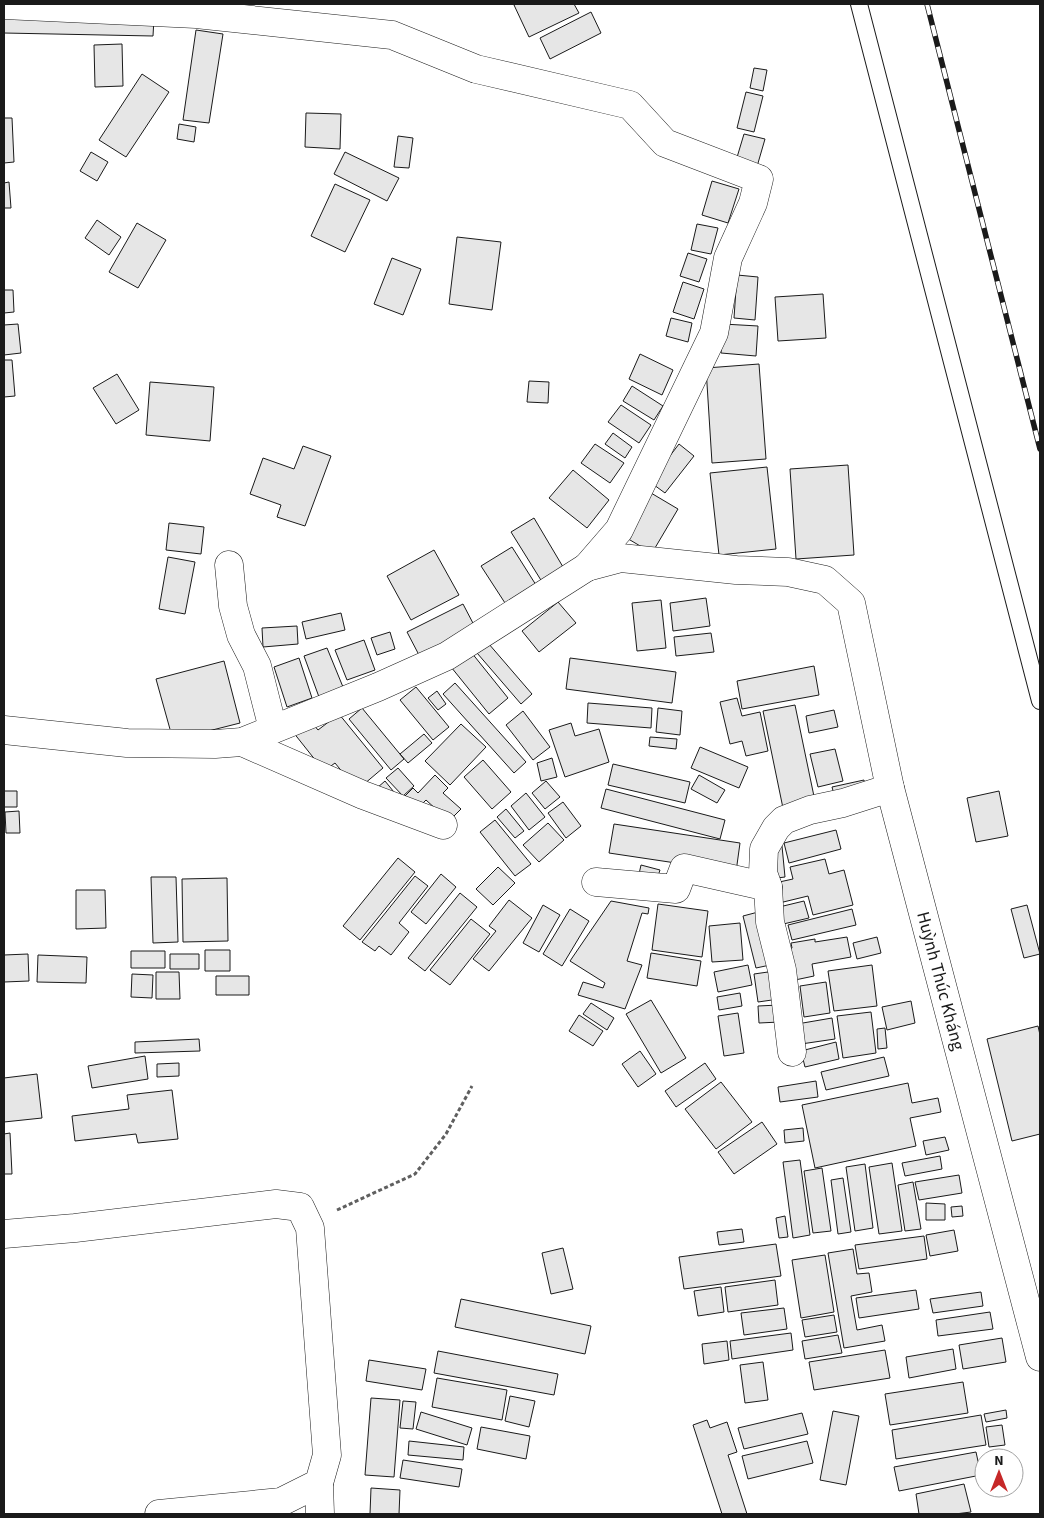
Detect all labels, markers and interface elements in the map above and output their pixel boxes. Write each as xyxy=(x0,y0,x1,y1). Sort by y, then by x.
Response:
street label: Huỳnh Thúc Kháng xyxy=(910,909,971,1053)
north arrow xyxy=(974,1448,1024,1498)
text: N xyxy=(994,1451,1004,1471)

